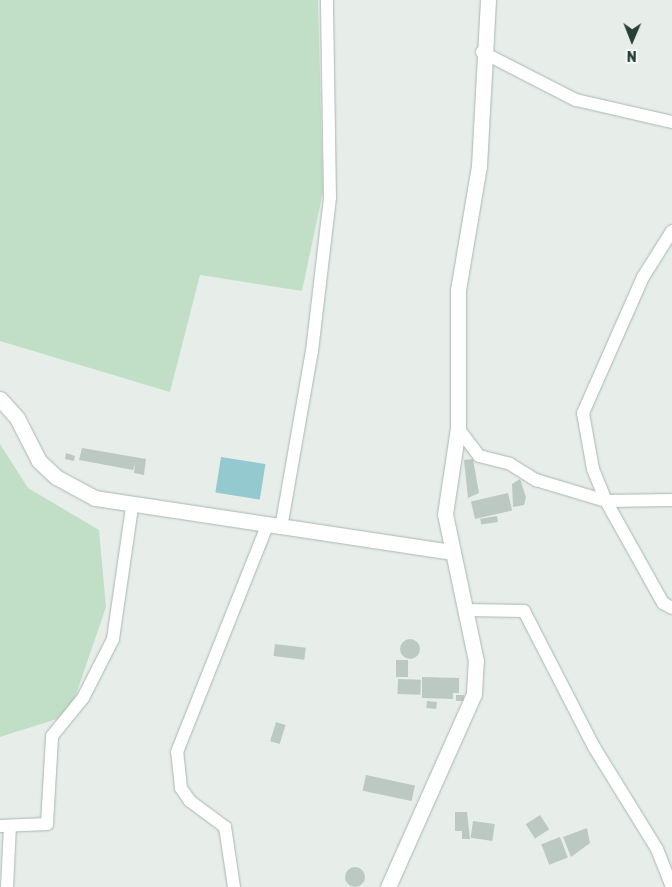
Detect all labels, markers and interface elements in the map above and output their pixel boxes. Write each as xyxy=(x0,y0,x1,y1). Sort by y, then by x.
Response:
north arrow xyxy=(607,15,657,65)
text: N xyxy=(627,47,637,64)

